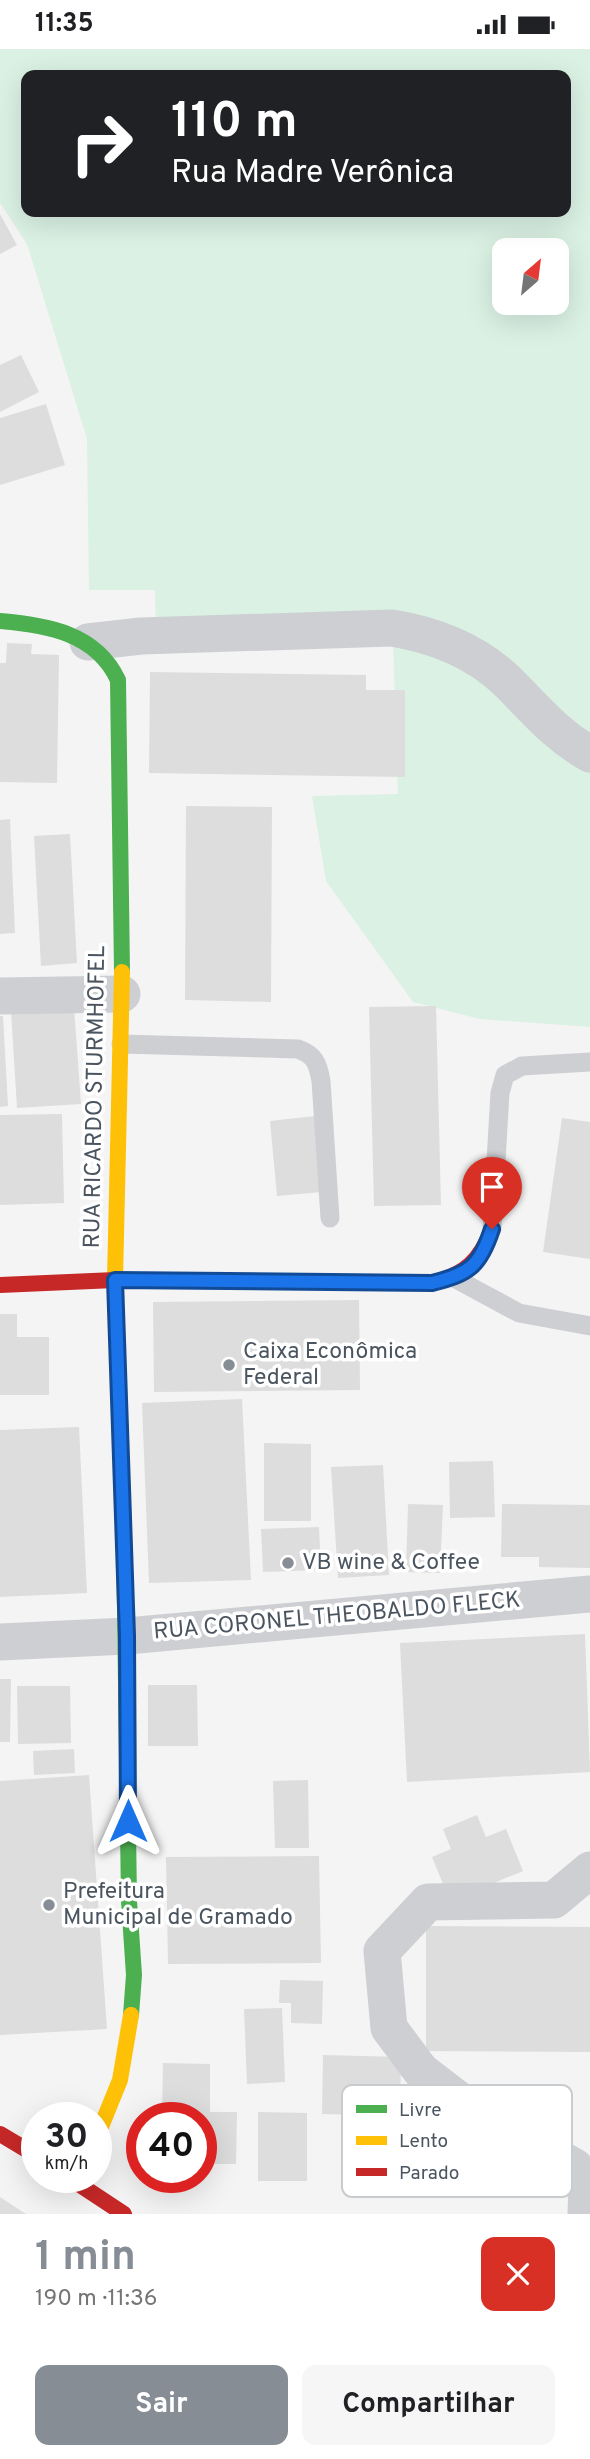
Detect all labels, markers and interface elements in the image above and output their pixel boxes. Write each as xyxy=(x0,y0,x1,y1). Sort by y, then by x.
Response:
text: 11:35 xyxy=(35,8,94,41)
text: 110 m xyxy=(171,93,298,155)
icon: right xyxy=(56,98,147,189)
text: Rua Madre Verônica xyxy=(171,154,454,194)
north arrow xyxy=(492,238,569,315)
map controls xyxy=(492,238,569,315)
street label: RUA RICARDO STURMHOFEL xyxy=(79,945,113,1249)
pin xyxy=(462,1157,522,1229)
icon: arrive xyxy=(473,1168,511,1206)
place label: Caixa Econômica Federal xyxy=(243,1338,417,1393)
marker: Caixa Econômica Federal xyxy=(221,1357,237,1373)
place label: VB wine & Coffee xyxy=(302,1549,480,1578)
marker: VB wine & Coffee xyxy=(280,1555,296,1571)
street label: RUA CORONEL THEOBALDO FLECK xyxy=(152,1587,522,1647)
position arrow xyxy=(91,1784,165,1858)
place label: Prefeitura Municipal de Gramado xyxy=(63,1878,293,1933)
marker: Prefeitura Municipal de Gramado xyxy=(41,1897,57,1913)
legend xyxy=(342,2085,572,2197)
text: Livre xyxy=(399,2099,442,2123)
speed limit sign: 40 xyxy=(126,2102,217,2193)
text: 30 xyxy=(45,2116,88,2160)
text: Lento xyxy=(399,2130,448,2154)
text: km/h xyxy=(45,2153,88,2176)
text: Parado xyxy=(399,2162,459,2186)
text: 1 min xyxy=(35,2232,136,2285)
button: close xyxy=(481,2237,555,2311)
text: 190 m · 11:36 xyxy=(35,2285,158,2314)
button: Sair xyxy=(35,2365,288,2445)
button: Compartilhar xyxy=(302,2365,555,2445)

